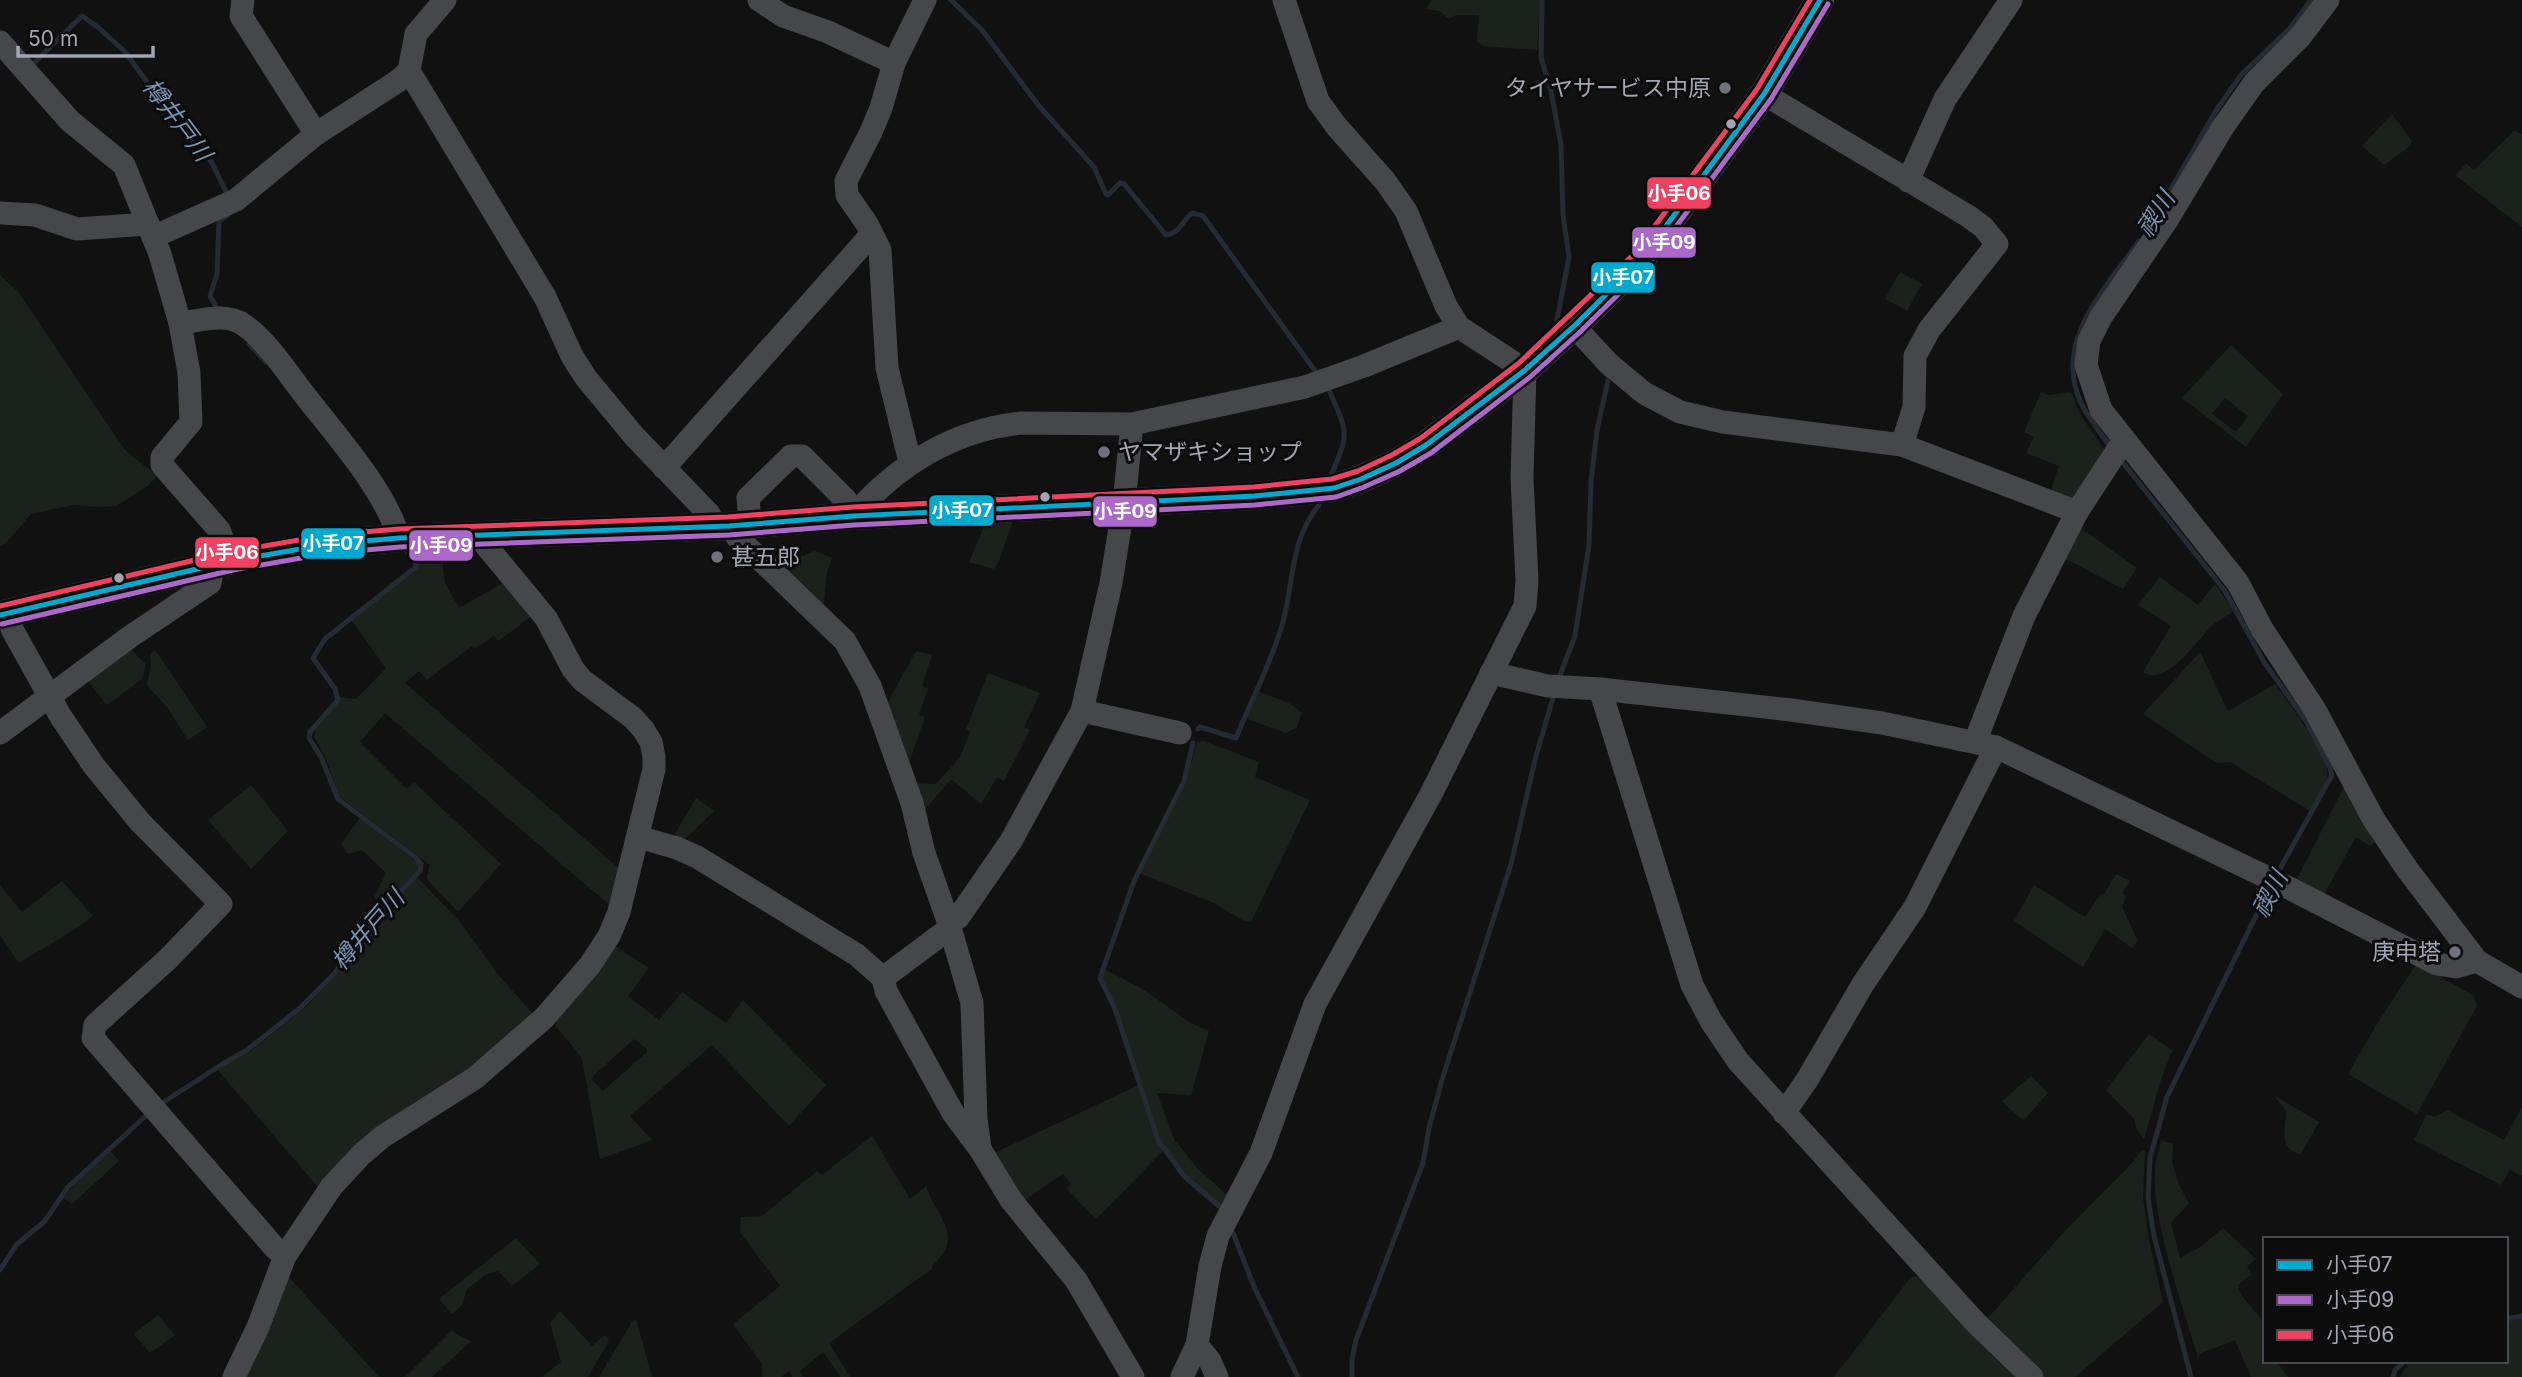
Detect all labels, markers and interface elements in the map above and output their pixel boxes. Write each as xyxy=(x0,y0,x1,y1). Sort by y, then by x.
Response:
scale bar xyxy=(18,14,152,58)
text: 50 m xyxy=(28,26,78,51)
water label: 樽井戸川 xyxy=(137,73,220,169)
place label: タイヤサービス中原 xyxy=(1505,74,1711,102)
marker: タイヤサービス中原 xyxy=(1717,80,1733,96)
unlabelled marker xyxy=(1724,117,1738,131)
line badge: 小手06 xyxy=(1646,176,1712,210)
text: 小手06 xyxy=(1647,182,1711,205)
water label: 禊川 xyxy=(2131,183,2182,242)
line badge: 小手09 xyxy=(1631,226,1697,259)
text: 小手09 xyxy=(1632,231,1696,254)
line badge: 小手07 xyxy=(1590,261,1656,294)
text: 小手07 xyxy=(1592,266,1654,289)
place label: ヤマザキショップ xyxy=(1118,438,1302,466)
marker: ヤマザキショップ xyxy=(1096,444,1112,460)
unlabelled marker xyxy=(1038,490,1052,504)
line badge: 小手07 xyxy=(928,494,995,527)
line badge: 小手09 xyxy=(1092,495,1158,528)
text: 小手07 xyxy=(931,499,993,522)
text: 小手09 xyxy=(1093,500,1157,523)
line badge: 小手07 xyxy=(300,527,366,560)
line badge: 小手09 xyxy=(408,529,474,562)
text: 小手07 xyxy=(302,532,364,555)
text: 小手09 xyxy=(409,534,473,557)
line badge: 小手06 xyxy=(194,536,260,569)
text: 小手06 xyxy=(195,541,259,564)
place label: 甚五郎 xyxy=(731,543,800,571)
marker: 甚五郎 xyxy=(709,549,725,565)
unlabelled marker xyxy=(112,571,126,585)
water label: 禊川 xyxy=(2246,863,2295,922)
water label: 樽井戸川 xyxy=(325,882,412,975)
place label: 庚申塔 xyxy=(2372,938,2441,966)
marker: 庚申塔 xyxy=(2447,944,2463,960)
legend xyxy=(2263,1237,2508,1363)
text: 小手07 xyxy=(2326,1252,2393,1277)
text: 小手09 xyxy=(2326,1287,2394,1312)
text: 小手06 xyxy=(2326,1322,2394,1347)

